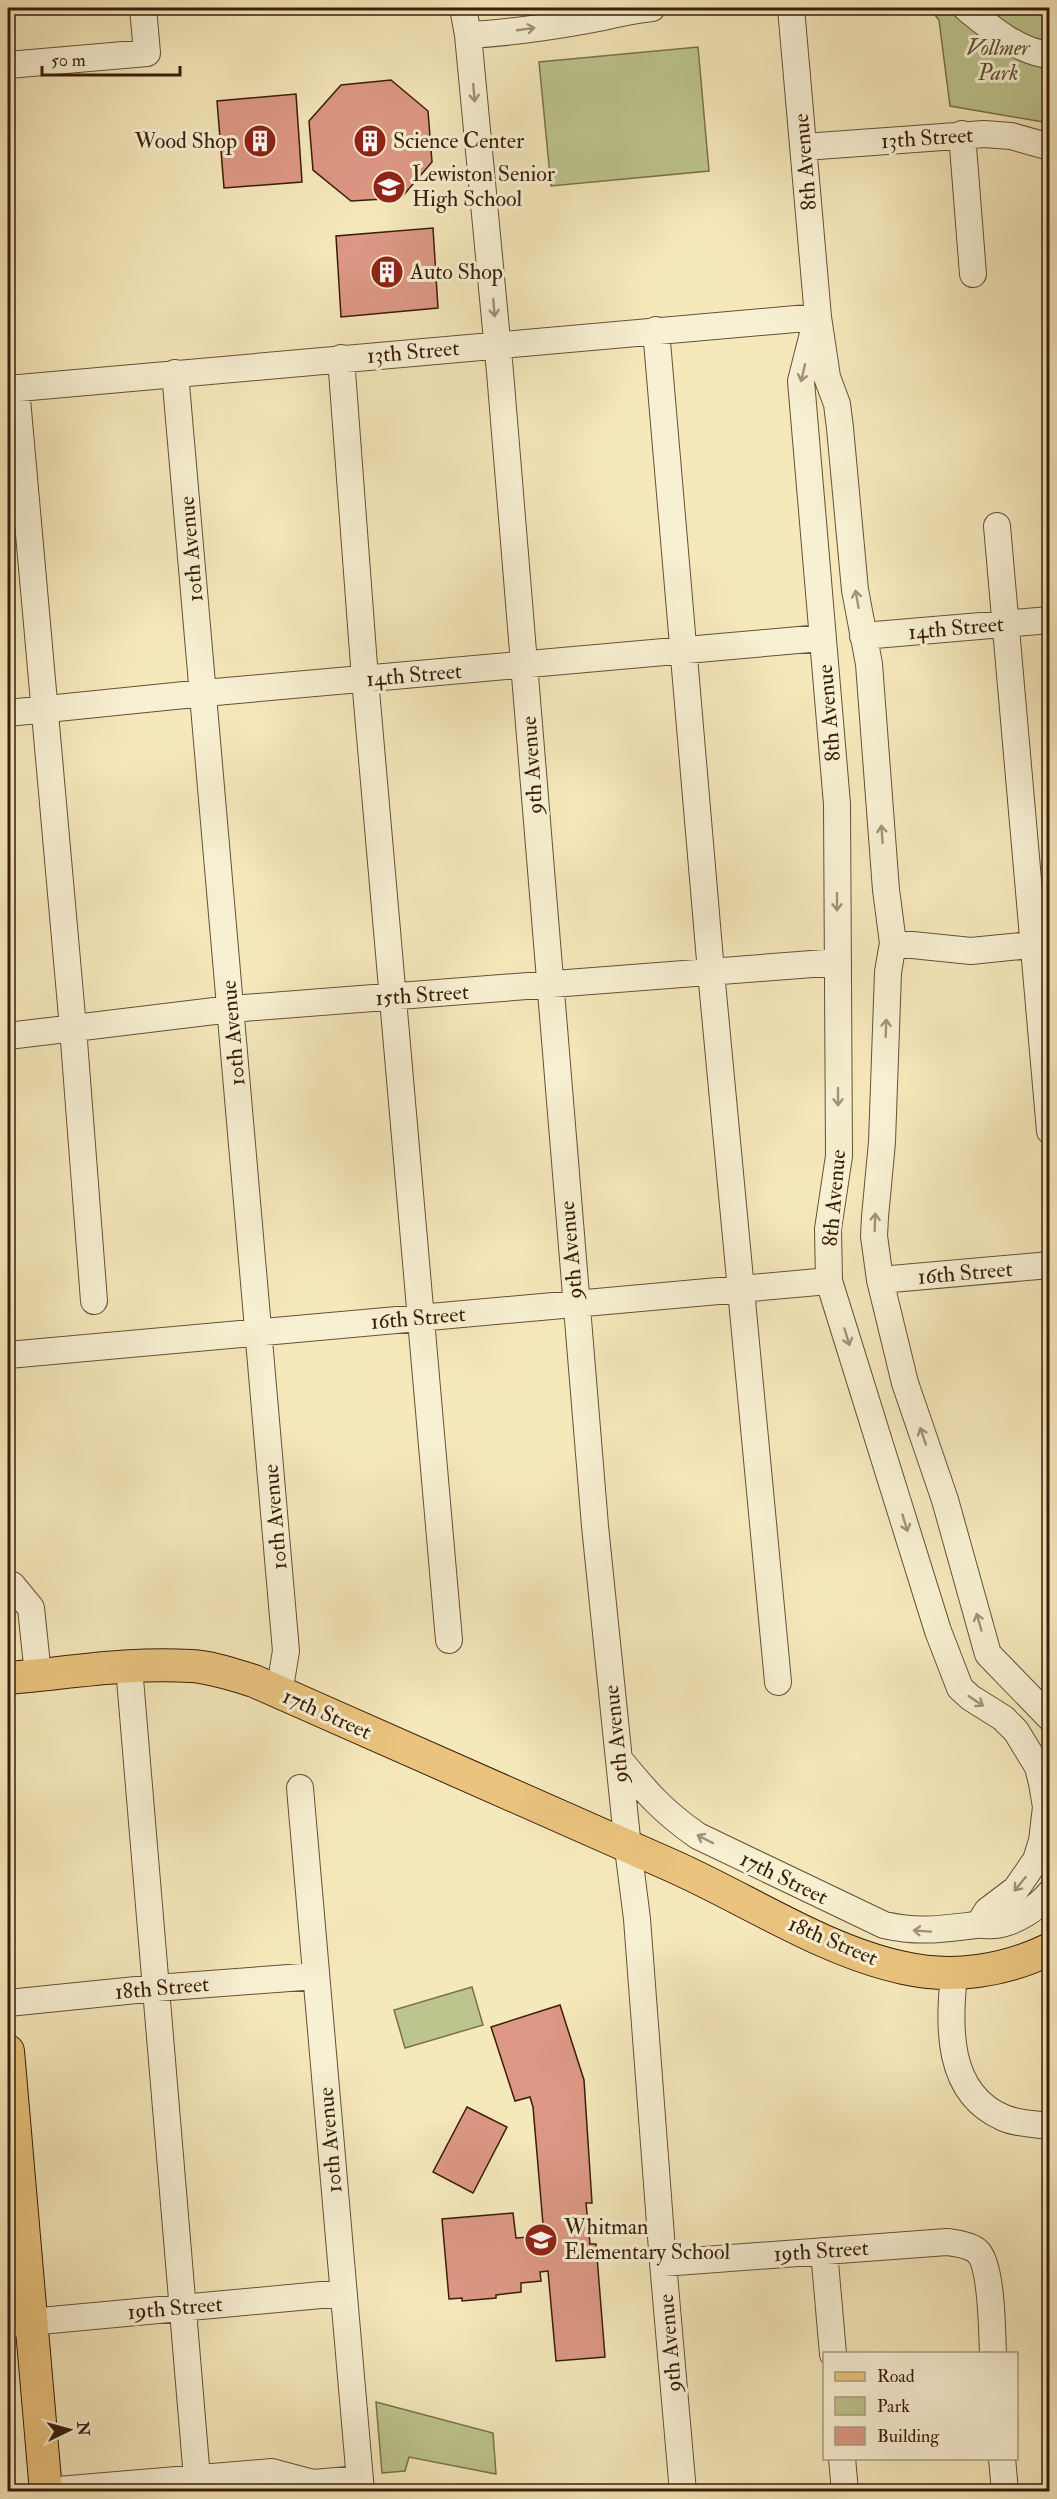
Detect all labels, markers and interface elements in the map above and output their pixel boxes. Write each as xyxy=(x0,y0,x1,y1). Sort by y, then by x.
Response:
one-way arrow xyxy=(516,23,536,34)
park label: Vollmer Park xyxy=(967,34,1031,87)
scale bar xyxy=(42,39,180,77)
text: 50 m xyxy=(51,49,86,72)
one-way arrow xyxy=(468,83,479,103)
street label: 8th Avenue xyxy=(787,112,823,212)
street label: 13th Street xyxy=(880,121,974,155)
building icon: Wood Shop xyxy=(242,123,278,159)
building icon: Science Center xyxy=(352,123,388,159)
place label: Wood Shop xyxy=(133,127,237,156)
place label: Science Center xyxy=(393,127,525,155)
place label: Lewiston Senior High School xyxy=(412,160,556,213)
school or university icon: Lewiston Senior High School xyxy=(371,169,407,205)
building icon: Auto Shop xyxy=(369,254,405,290)
place label: Auto Shop xyxy=(409,258,503,287)
one-way arrow xyxy=(489,298,500,318)
street label: 13th Street xyxy=(366,334,460,370)
one-way arrow xyxy=(797,363,809,382)
street label: 10th Avenue xyxy=(172,495,210,603)
one-way arrow xyxy=(851,589,862,609)
street label: 14th Street xyxy=(907,610,1005,646)
street label: 14th Street xyxy=(365,657,463,693)
street label: 8th Avenue xyxy=(811,663,847,763)
street label: 9th Avenue xyxy=(515,715,550,817)
one-way arrow xyxy=(876,825,887,844)
one-way arrow xyxy=(832,892,843,912)
street label: 15th Street xyxy=(374,978,470,1012)
street label: 10th Avenue xyxy=(214,979,252,1087)
one-way arrow xyxy=(881,1018,892,1038)
one-way arrow xyxy=(833,1087,844,1107)
street label: 8th Avenue xyxy=(816,1148,852,1248)
street label: 9th Avenue xyxy=(553,1200,589,1302)
one-way arrow xyxy=(869,1213,880,1233)
street label: 16th Street xyxy=(916,1255,1014,1291)
street label: 16th Street xyxy=(369,1300,467,1336)
one-way arrow xyxy=(842,1327,853,1346)
one-way arrow xyxy=(917,1427,928,1445)
street label: 10th Avenue xyxy=(256,1463,294,1571)
one-way arrow xyxy=(900,1513,911,1532)
one-way arrow xyxy=(973,1613,985,1632)
street label: 17th Street xyxy=(278,1682,376,1746)
street label: 9th Avenue xyxy=(597,1684,635,1786)
one-way arrow xyxy=(967,1695,984,1707)
one-way arrow xyxy=(696,1833,714,1844)
street label: 17th Street xyxy=(735,1845,833,1911)
one-way arrow xyxy=(1013,1875,1026,1891)
street label: 18th Street xyxy=(784,1910,882,1972)
one-way arrow xyxy=(912,1925,932,1936)
street label: 18th Street xyxy=(114,1970,210,2006)
street label: 10th Avenue xyxy=(311,2086,349,2194)
place label: Whitman Elementary School xyxy=(563,2213,730,2266)
school or university icon: Whitman Elementary School xyxy=(523,2222,559,2258)
street label: 19th Street xyxy=(772,2234,870,2268)
street label: 19th Street xyxy=(126,2290,224,2326)
street label: 9th Avenue xyxy=(652,2293,688,2395)
legend xyxy=(823,2352,1018,2460)
text: Road xyxy=(877,2365,915,2388)
text: Park xyxy=(877,2395,910,2418)
north arrow xyxy=(39,2400,99,2460)
text: N xyxy=(72,2420,94,2437)
text: Building xyxy=(877,2425,940,2448)

